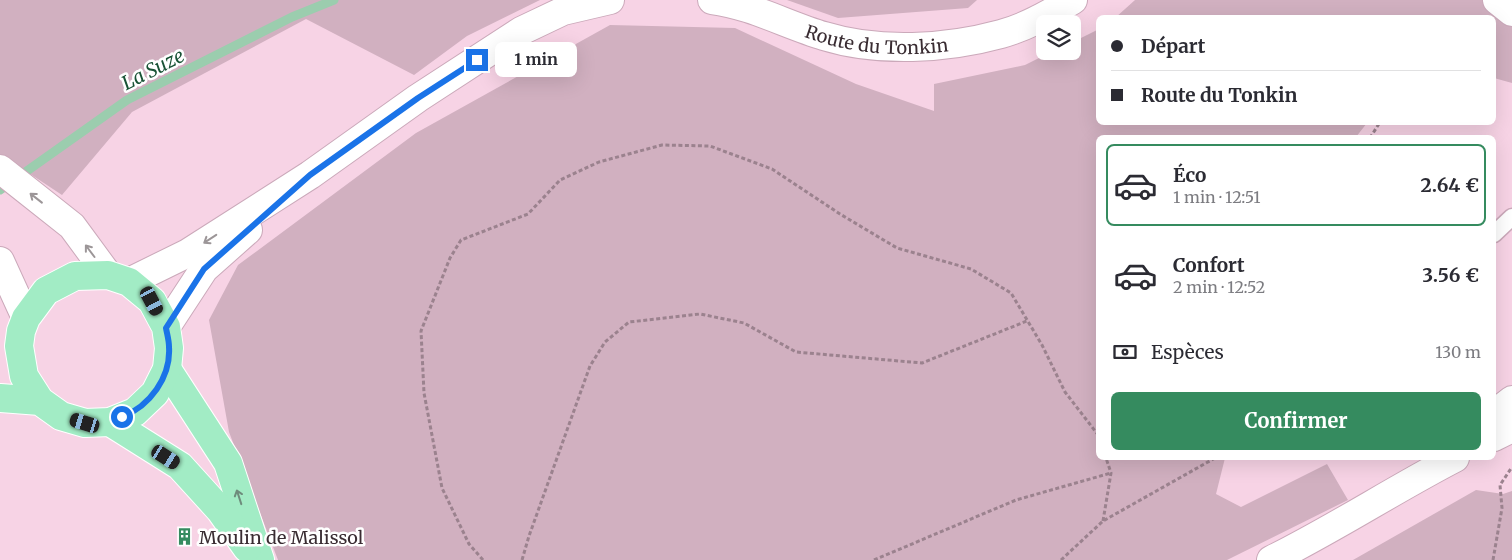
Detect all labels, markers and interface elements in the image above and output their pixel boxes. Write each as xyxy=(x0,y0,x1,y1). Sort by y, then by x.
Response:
map controls xyxy=(1036,15,1081,60)
button: layers xyxy=(1036,15,1081,60)
street label: Route du Tonkin xyxy=(802,19,949,59)
text: Départ xyxy=(1141,34,1205,58)
callout: 1 min xyxy=(494,42,577,78)
water label: La Suze xyxy=(118,43,189,95)
route end xyxy=(466,49,488,71)
text: 1 min xyxy=(514,49,558,69)
text: Route du Tonkin xyxy=(1141,83,1297,107)
icon: car xyxy=(1113,163,1158,208)
text: Éco xyxy=(1173,163,1206,187)
text: 2.64 € xyxy=(1420,173,1479,197)
text: 1 min · 12:51 xyxy=(1173,187,1261,207)
one-way arrow xyxy=(30,192,43,203)
one-way arrow xyxy=(203,234,217,244)
one-way arrow xyxy=(85,244,95,258)
icon: car xyxy=(1113,253,1158,298)
text: Confort xyxy=(1173,253,1245,277)
text: 3.56 € xyxy=(1422,263,1479,287)
text: 2 min · 12:52 xyxy=(1173,277,1265,297)
car xyxy=(138,284,165,318)
icon: cash xyxy=(1111,338,1139,366)
text: Espèces xyxy=(1151,340,1224,364)
text: 130 m xyxy=(1435,342,1481,362)
button: Confirmer xyxy=(1111,392,1481,450)
route start xyxy=(111,406,133,428)
car xyxy=(68,411,101,435)
car xyxy=(149,443,182,471)
one-way arrow xyxy=(234,490,243,505)
place label: Moulin de Malissol xyxy=(199,526,364,549)
building icon: Moulin de Malissol xyxy=(175,527,195,547)

